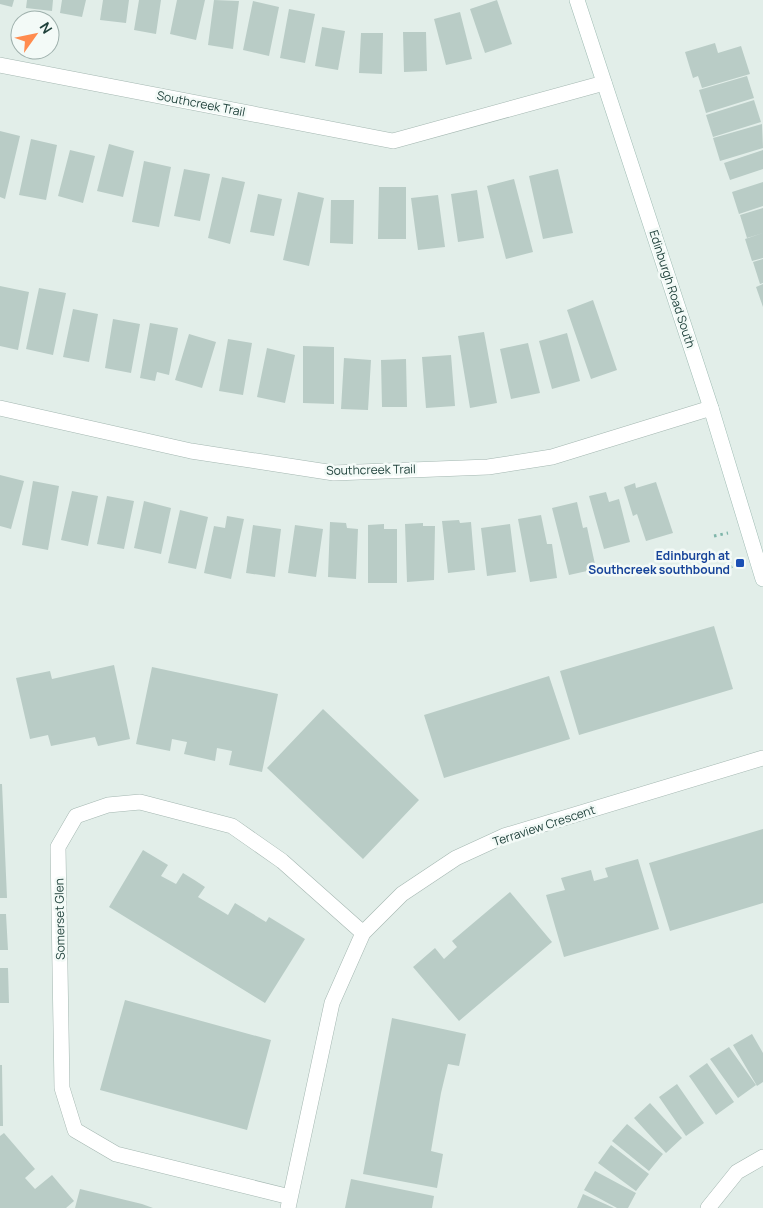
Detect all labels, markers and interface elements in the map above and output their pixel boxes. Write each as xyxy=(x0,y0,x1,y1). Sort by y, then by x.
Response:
north arrow xyxy=(10,10,60,60)
text: N xyxy=(36,18,57,37)
street label: Southcreek Trail xyxy=(155,87,247,120)
street label: Edinburgh Road South xyxy=(645,228,700,350)
street label: Southcreek Trail xyxy=(326,460,416,479)
place label: Edinburgh at Southcreek southbound xyxy=(588,547,730,578)
marker: Edinburgh at Southcreek southbound xyxy=(734,557,746,569)
street label: Terraview Crescent xyxy=(490,801,597,850)
street label: Somerset Glen xyxy=(50,878,69,960)

